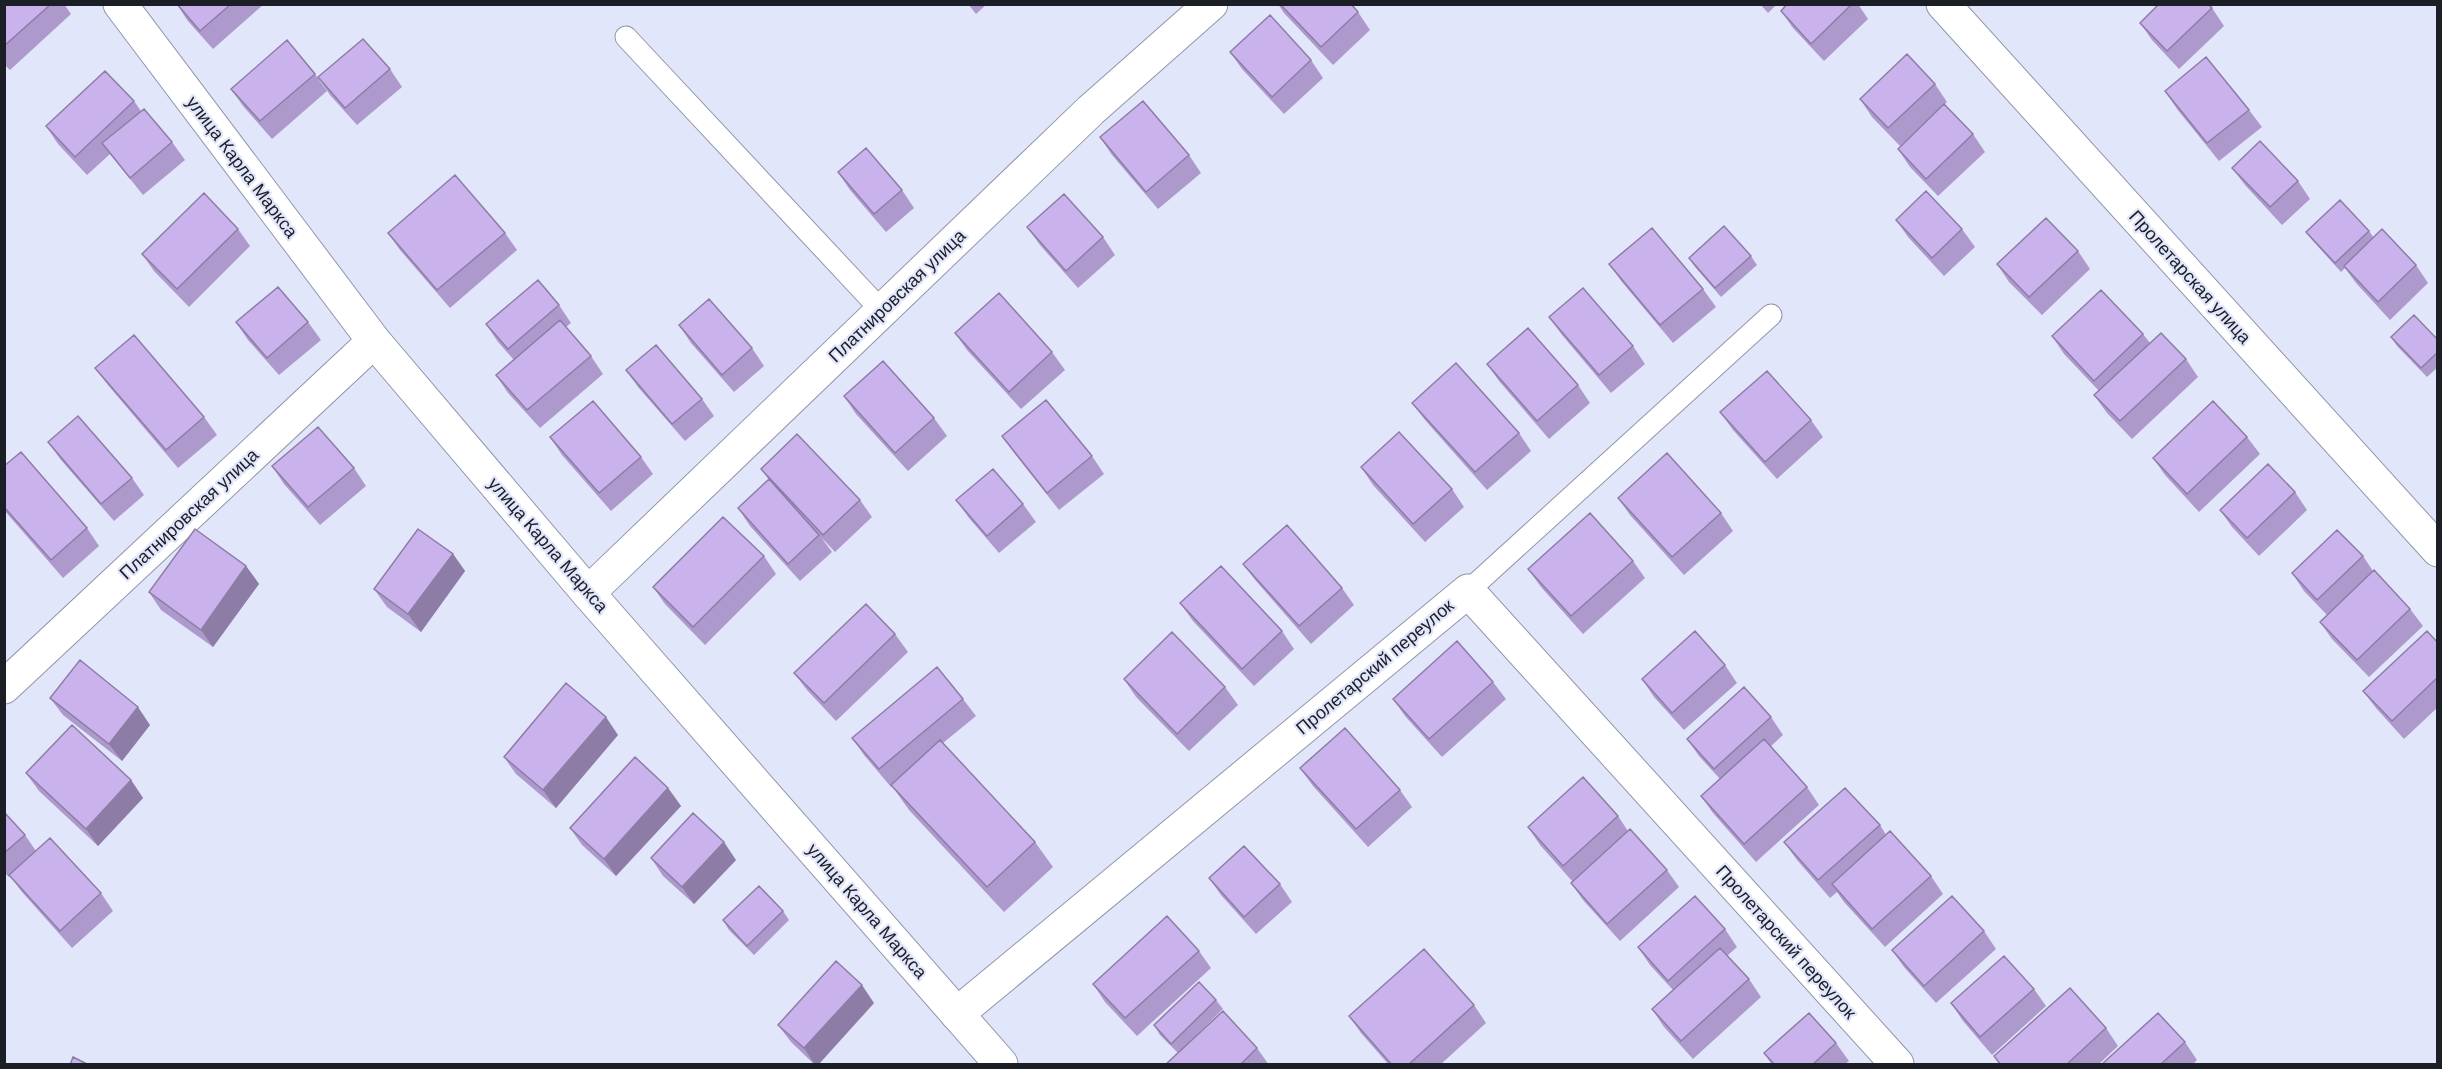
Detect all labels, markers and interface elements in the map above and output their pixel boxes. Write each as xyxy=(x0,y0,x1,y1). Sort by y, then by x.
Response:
street label: улица Карла Маркса xyxy=(181,91,304,244)
street label: Пролетарская улица xyxy=(2124,205,2257,350)
street label: Платнировская улица xyxy=(823,223,971,368)
street label: Платнировская улица xyxy=(114,442,264,585)
street label: улица Карла Маркса xyxy=(483,472,614,618)
street label: Пролетарский переулок xyxy=(1291,594,1459,740)
street label: улица Карла Маркса xyxy=(802,838,933,984)
street label: Пролетарский переулок xyxy=(1710,860,1862,1024)

